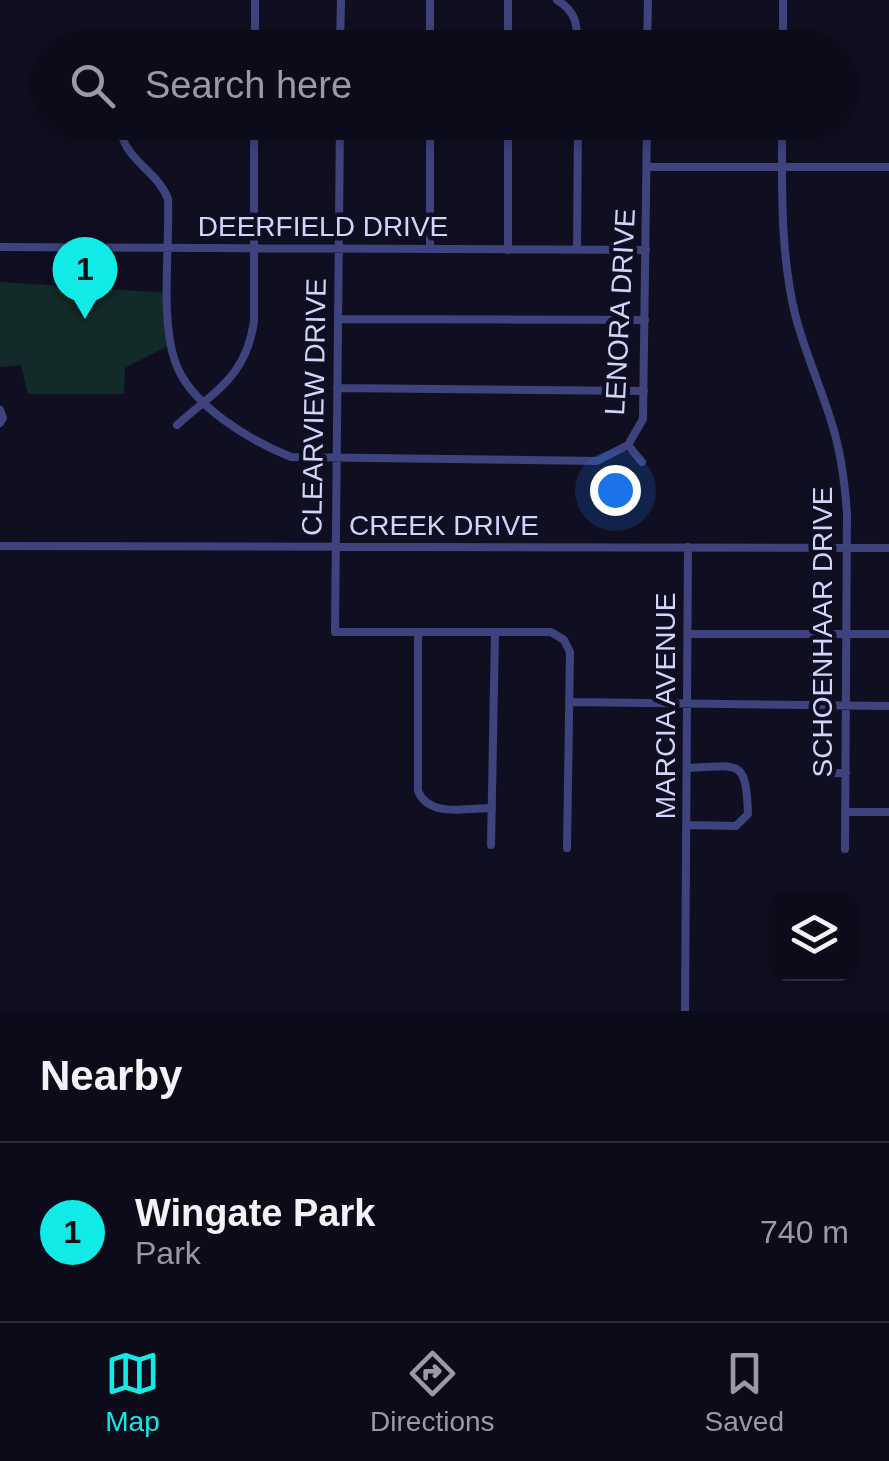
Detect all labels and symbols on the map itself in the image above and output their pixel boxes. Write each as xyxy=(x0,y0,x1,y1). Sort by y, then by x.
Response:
street label: LENORA DRIVE xyxy=(599,208,641,416)
street label: DEERFIELD DRIVE xyxy=(198,211,448,242)
pin: 1 xyxy=(52,236,118,319)
street label: CLEARVIEW DRIVE xyxy=(296,278,332,536)
your location xyxy=(590,465,641,516)
street label: SCHOENHAAR DRIVE xyxy=(807,487,838,777)
street label: CREEK DRIVE xyxy=(349,510,539,541)
street label: MARCIA AVENUE xyxy=(650,593,681,819)

